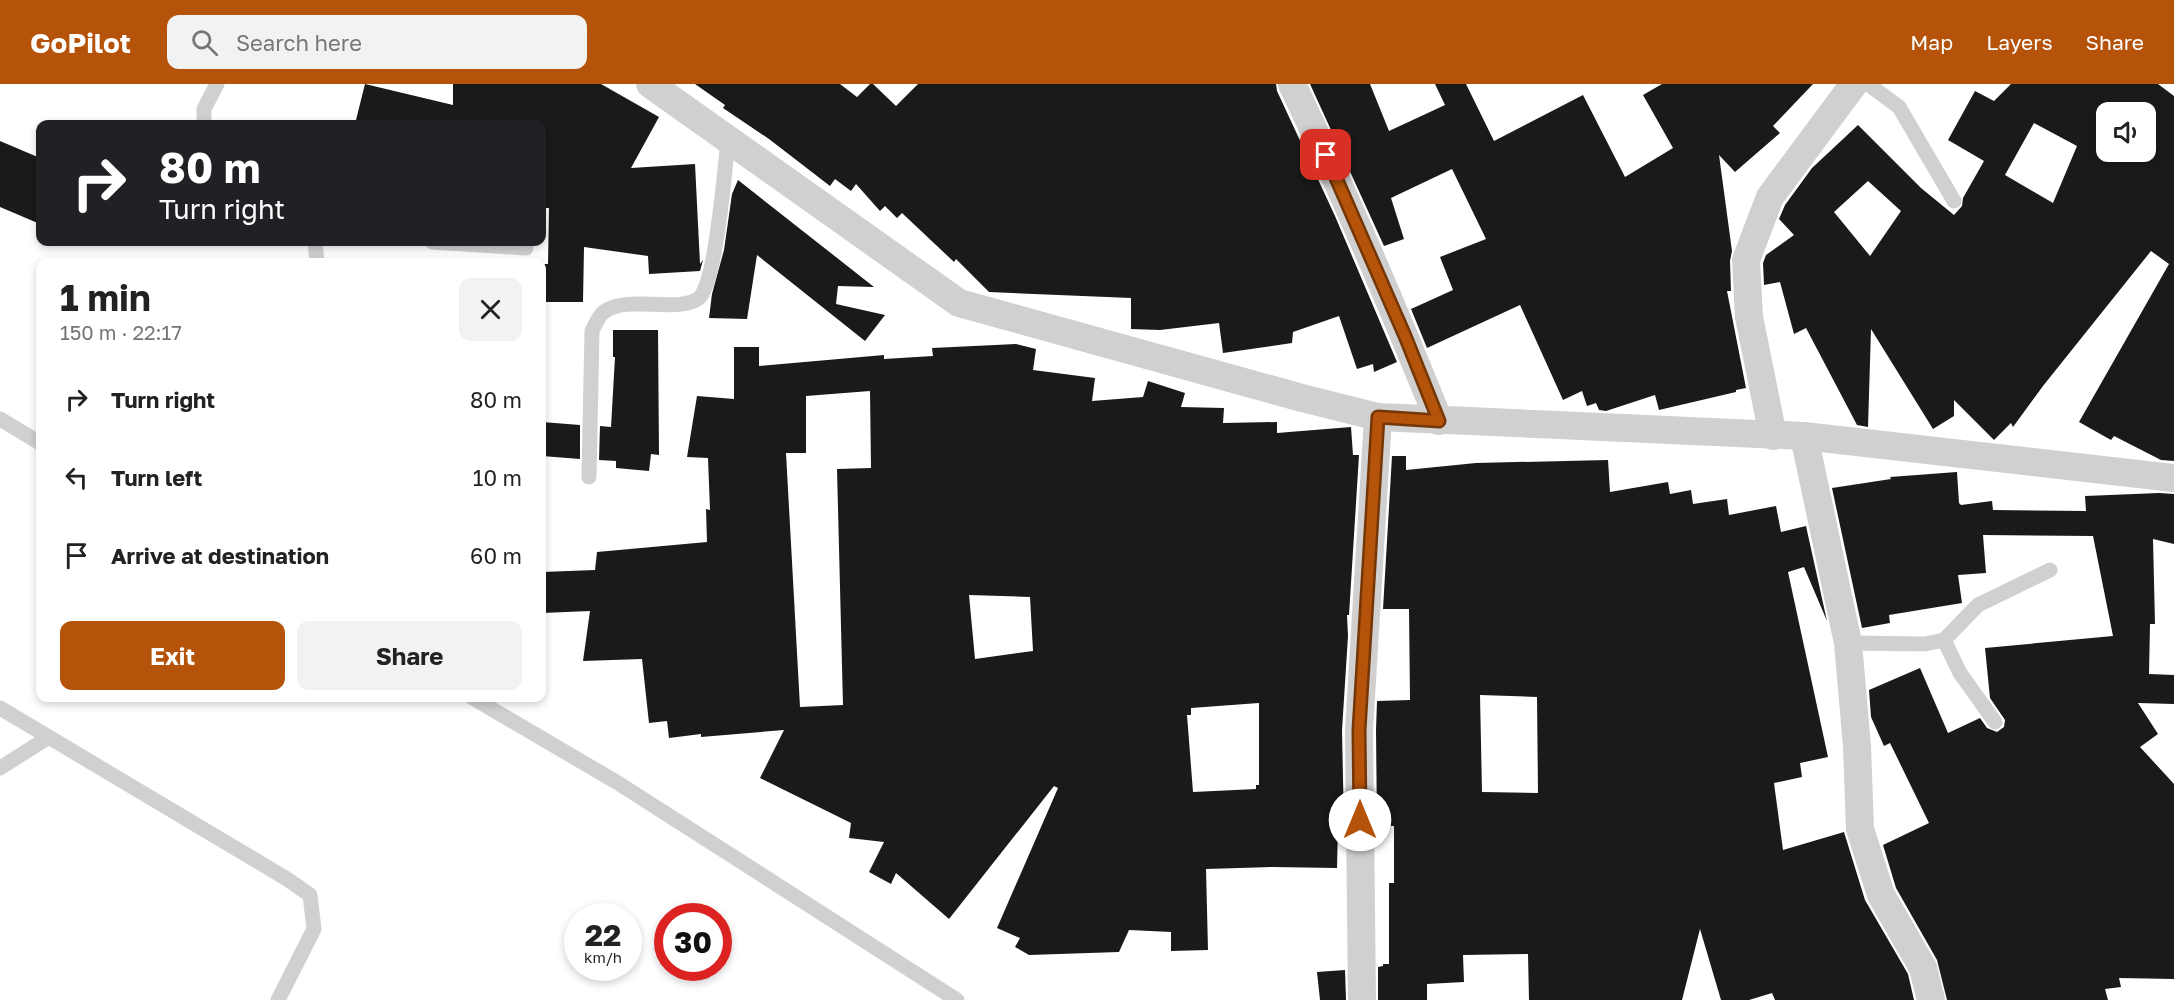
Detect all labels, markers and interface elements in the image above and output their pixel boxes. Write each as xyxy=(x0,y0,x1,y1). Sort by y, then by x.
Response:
search box xyxy=(167,15,587,69)
text: GoPilot xyxy=(30,26,131,59)
icon: search xyxy=(188,26,221,59)
text: Search here xyxy=(236,29,362,56)
text: Map xyxy=(1910,29,1953,55)
text: Layers xyxy=(1986,29,2053,55)
text: Share xyxy=(2086,29,2144,55)
map controls xyxy=(2096,102,2156,162)
button: sound xyxy=(2096,102,2156,162)
pin xyxy=(1300,129,1351,180)
icon: arrive xyxy=(1309,138,1342,171)
text: 80 m xyxy=(159,142,260,192)
icon: right xyxy=(60,144,138,222)
text: Turn right xyxy=(159,193,285,225)
text: 1 min xyxy=(60,276,151,319)
button: close xyxy=(459,278,522,341)
text: 150 m · 22:17 xyxy=(60,320,182,344)
icon: right xyxy=(60,383,93,416)
text: Turn right xyxy=(111,386,215,413)
text: 80 m xyxy=(470,386,522,413)
icon: left xyxy=(60,461,93,494)
text: Turn left xyxy=(111,464,202,491)
text: 10 m xyxy=(473,464,522,491)
icon: arrive xyxy=(60,539,93,572)
text: Arrive at destination xyxy=(111,542,329,569)
text: 60 m xyxy=(470,542,522,569)
button: Exit xyxy=(60,621,285,690)
button: Share xyxy=(297,621,522,690)
position arrow xyxy=(1328,788,1392,852)
speed limit sign: 30 xyxy=(654,903,732,981)
text: 22 xyxy=(585,917,621,953)
text: km/h xyxy=(584,948,622,966)

